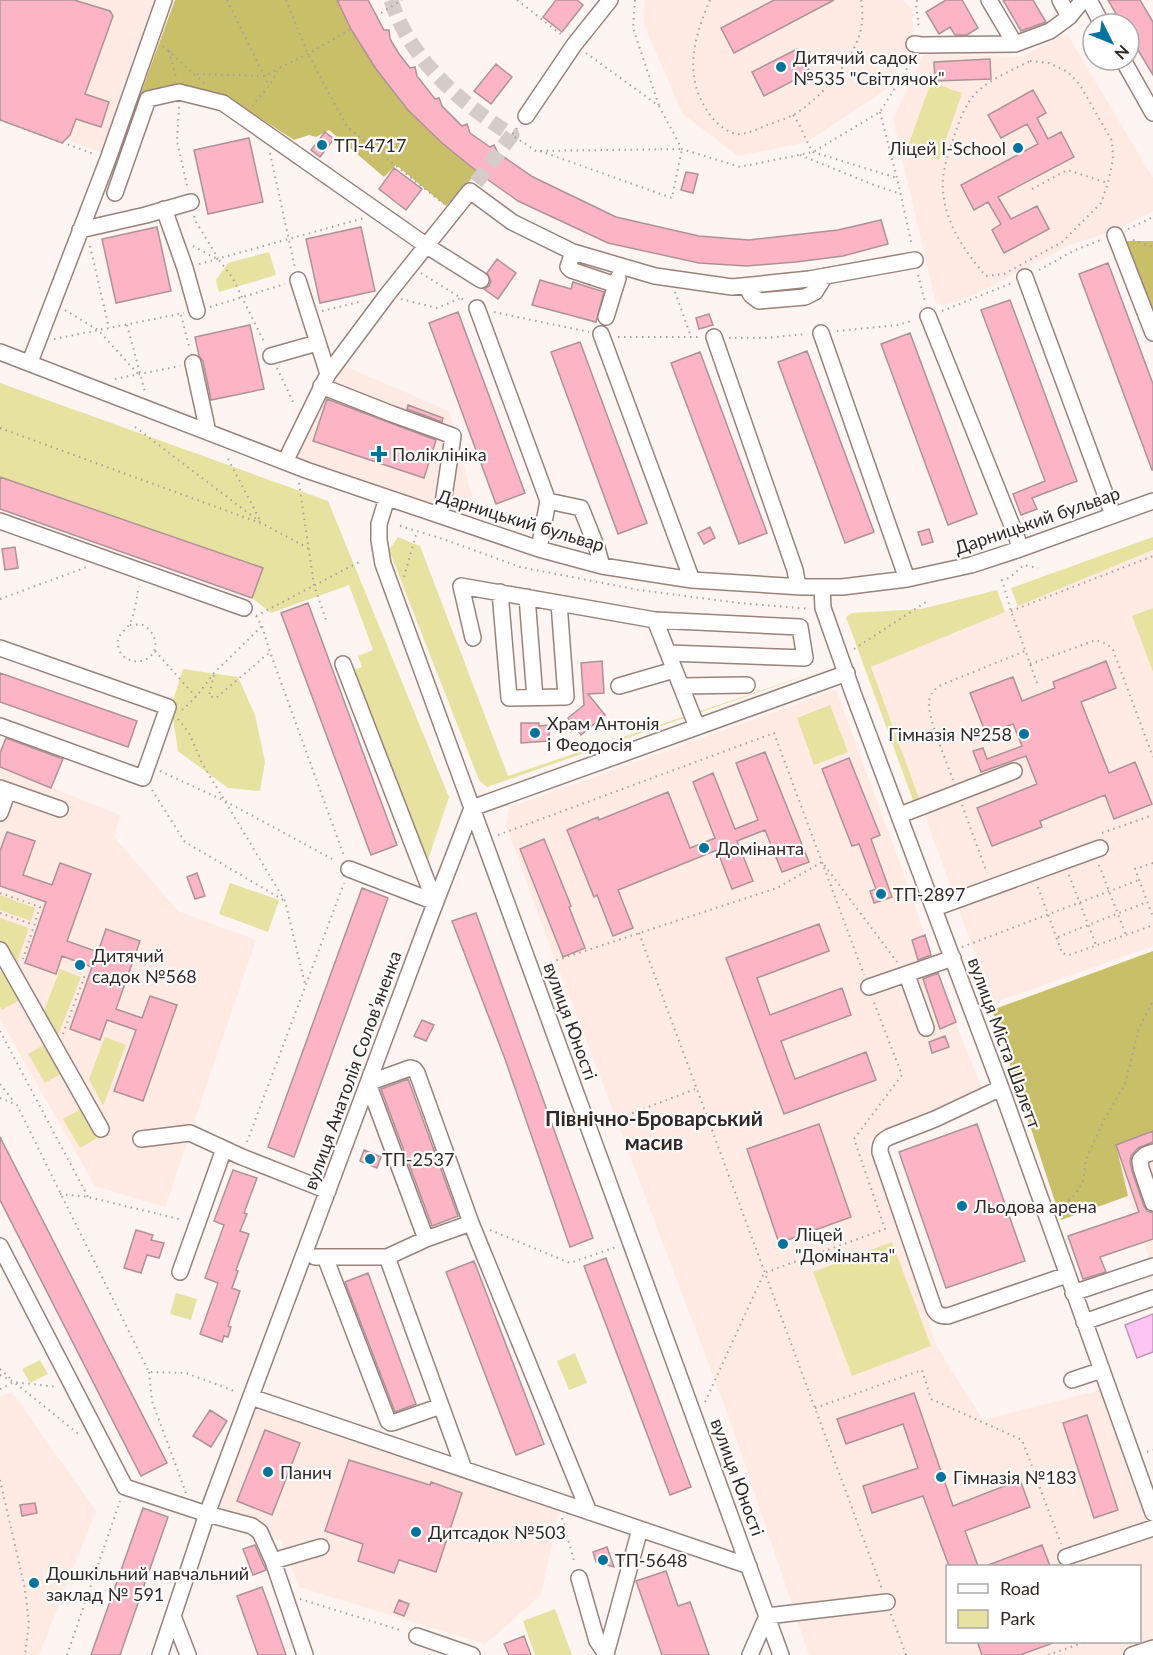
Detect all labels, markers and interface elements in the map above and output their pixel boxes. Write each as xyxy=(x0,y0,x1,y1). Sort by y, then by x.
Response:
north arrow xyxy=(1081,12,1141,72)
text: N xyxy=(1111,42,1133,64)
place label: Дитячий садок №535 "Світлячок" xyxy=(793,46,945,89)
marker: Дитячий садок №535 "Світлячок" xyxy=(774,60,788,74)
place label: ТП-4717 xyxy=(334,134,406,156)
place label: Ліцей I-School xyxy=(888,137,1006,159)
marker: ТП-4717 xyxy=(315,138,329,152)
marker: Ліцей I-School xyxy=(1011,141,1025,155)
place label: Поліклініка xyxy=(392,443,487,465)
marker: Поліклініка xyxy=(370,445,388,463)
street label: Дарницький бульвар xyxy=(951,481,1123,559)
street label: Дарницький бульвар xyxy=(435,484,607,556)
place label: Храм Антонія і Феодосія xyxy=(547,712,659,755)
place label: Гімназія №258 xyxy=(888,723,1012,745)
marker: Храм Антонія і Феодосія xyxy=(528,726,542,740)
marker: Гімназія №258 xyxy=(1017,727,1031,741)
place label: Домінанта xyxy=(716,837,804,859)
marker: Домінанта xyxy=(697,841,711,855)
place label: ТП-2897 xyxy=(893,883,965,905)
marker: ТП-2897 xyxy=(874,887,888,901)
place label: Дитячий садок №568 xyxy=(92,944,197,987)
street label: вулиця Анатолія Соловʼяненка xyxy=(298,948,406,1192)
street label: вулиця Міста Шалетт xyxy=(964,954,1046,1132)
marker: Дитячий садок №568 xyxy=(73,958,87,972)
street label: вулиця Юності xyxy=(540,959,602,1083)
district label: Північно-Броварський масив xyxy=(545,1105,763,1154)
place label: ТП-2537 xyxy=(382,1148,454,1170)
marker: ТП-2537 xyxy=(363,1152,377,1166)
place label: Льодова арена xyxy=(973,1195,1097,1217)
marker: Льодова арена xyxy=(955,1199,969,1213)
place label: Ліцей "Домінанта" xyxy=(794,1223,895,1266)
marker: Ліцей "Домінанта" xyxy=(776,1237,790,1251)
street label: вулиця Юності xyxy=(707,1415,769,1539)
place label: Панич xyxy=(280,1461,332,1483)
marker: Панич xyxy=(261,1465,275,1479)
place label: Гімназія №183 xyxy=(953,1466,1077,1488)
marker: Гімназія №183 xyxy=(934,1470,948,1484)
place label: Дитсадок №503 xyxy=(428,1521,566,1543)
marker: Дитсадок №503 xyxy=(409,1525,423,1539)
place label: ТП-5648 xyxy=(615,1549,687,1571)
marker: ТП-5648 xyxy=(596,1553,610,1567)
place label: Дошкільний навчальний заклад № 591 xyxy=(46,1562,249,1605)
legend xyxy=(946,1565,1141,1643)
marker: Дошкільний навчальний заклад № 591 xyxy=(27,1576,41,1590)
text: Road xyxy=(1000,1577,1040,1599)
text: Park xyxy=(1000,1607,1036,1629)

